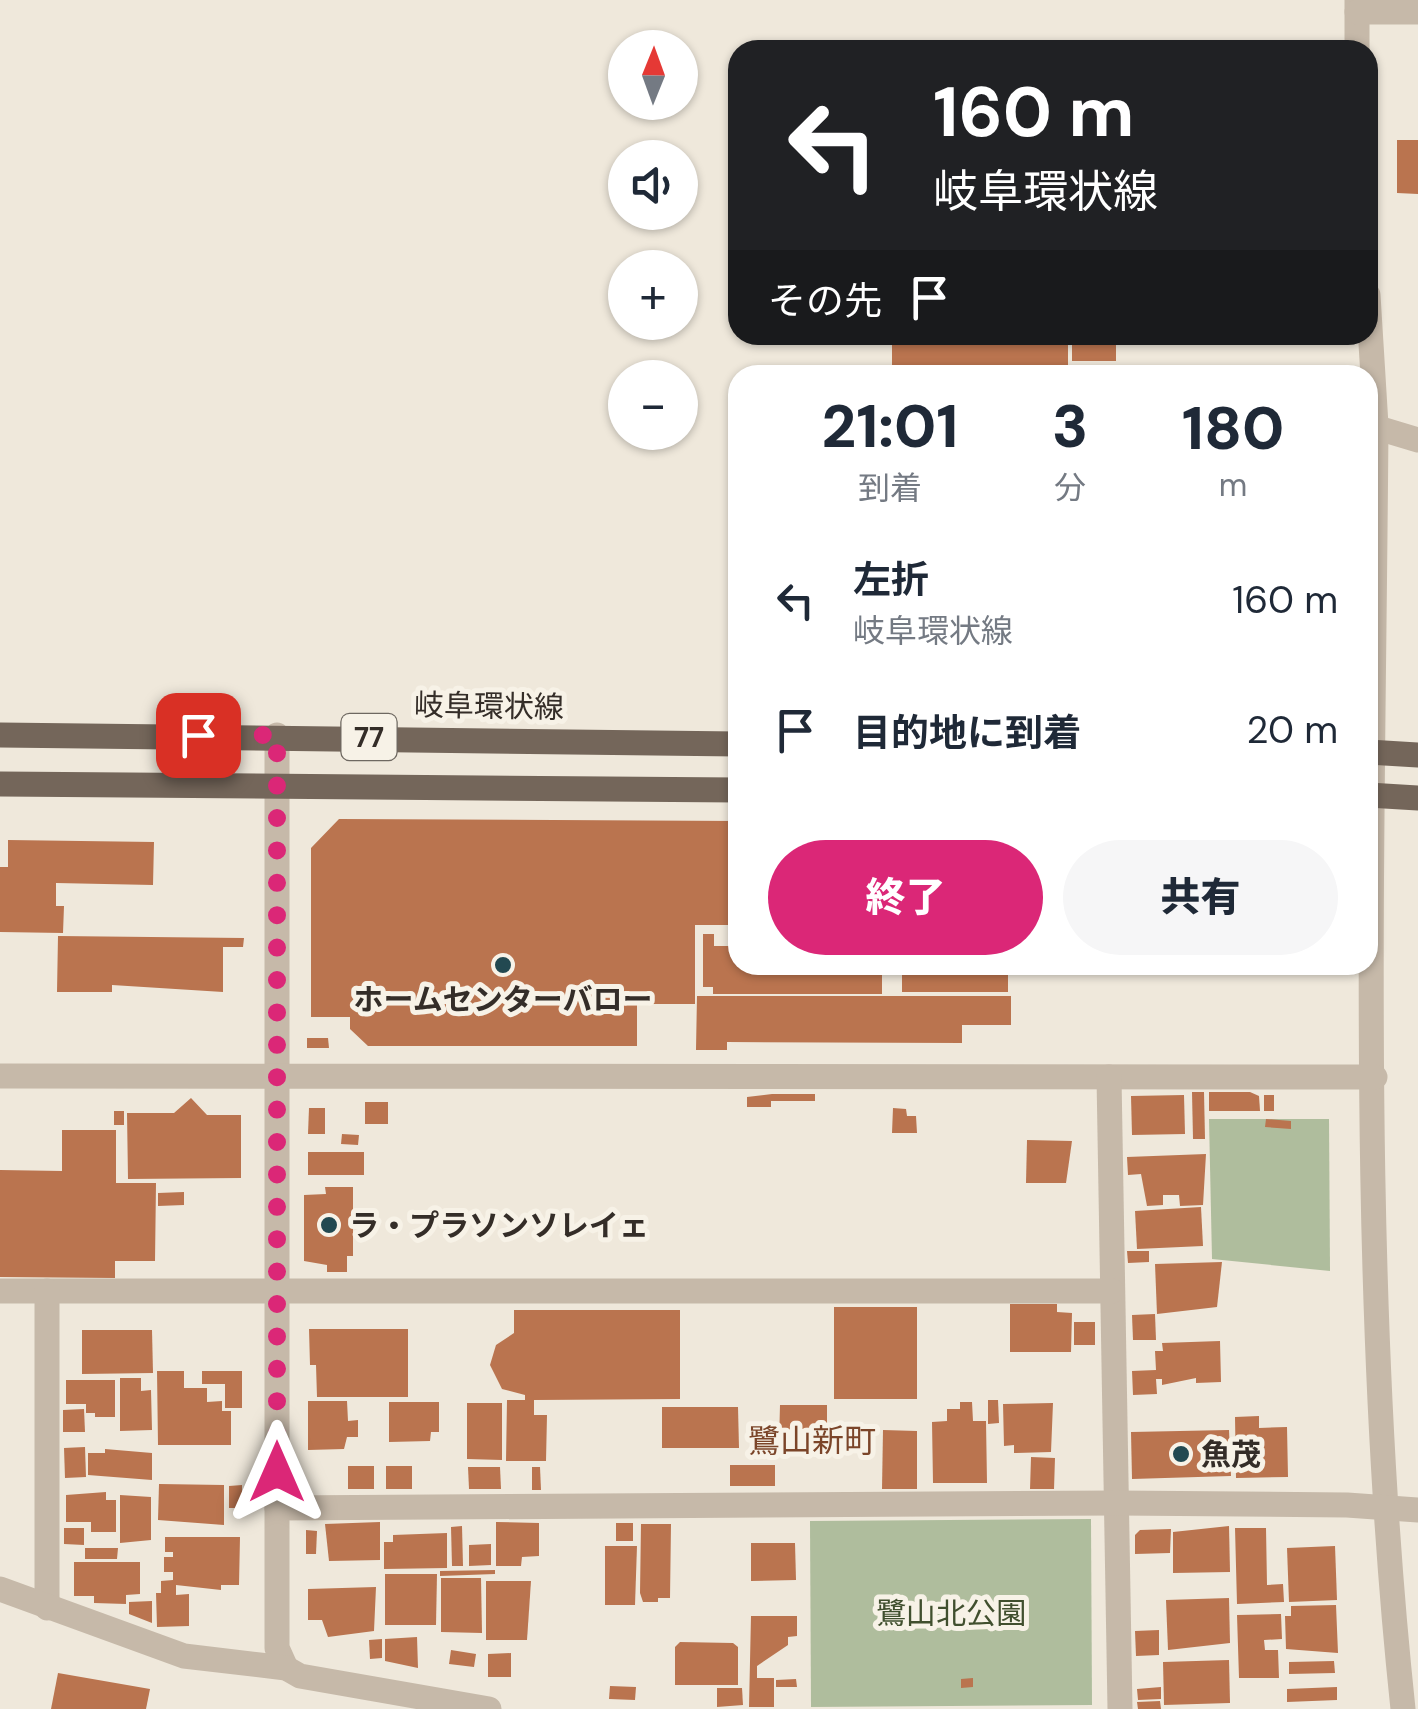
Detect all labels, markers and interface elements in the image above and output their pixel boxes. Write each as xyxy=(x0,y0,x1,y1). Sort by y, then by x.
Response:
north arrow xyxy=(608,30,698,120)
map controls xyxy=(608,30,698,450)
text: 160 m xyxy=(933,67,1134,158)
icon: left xyxy=(768,80,898,210)
button: sound xyxy=(608,140,698,230)
text: 岐阜環状線 xyxy=(933,162,1158,221)
button: + xyxy=(608,250,698,340)
icon: arrive xyxy=(902,270,957,325)
text: その先 xyxy=(768,276,882,326)
button: − xyxy=(608,360,698,450)
text: 21:01 xyxy=(822,387,958,466)
text: 3 xyxy=(1052,387,1088,466)
text: 180 xyxy=(1182,389,1284,468)
text: m xyxy=(1219,464,1247,506)
text: 到着 xyxy=(858,467,922,509)
text: 分 xyxy=(1054,467,1086,509)
text: 左折 xyxy=(853,555,929,605)
icon: left xyxy=(768,573,823,628)
text: 160 m xyxy=(1232,575,1338,625)
text: 岐阜環状線 xyxy=(853,610,1013,652)
street label: 岐阜環状線 xyxy=(414,685,564,727)
pin xyxy=(156,693,241,778)
icon: arrive xyxy=(768,703,823,758)
text: 20 m xyxy=(1247,705,1338,755)
icon: arrive xyxy=(171,708,226,763)
text: 目的地に到着 xyxy=(853,708,1081,758)
road number: 77 xyxy=(342,714,396,760)
button: 終了 xyxy=(768,840,1043,955)
button: 共有 xyxy=(1063,840,1338,955)
marker: ホームセンターバロー xyxy=(492,954,514,976)
place label: ホームセンターバロー xyxy=(354,980,652,1019)
place label: ラ・プラソンソレイェ xyxy=(349,1206,649,1245)
marker: ラ・プラソンソレイェ xyxy=(318,1214,340,1236)
position arrow xyxy=(225,1420,329,1524)
district label: 鷺山新町 xyxy=(748,1420,876,1462)
place label: 魚茂 xyxy=(1201,1435,1261,1474)
marker: 魚茂 xyxy=(1170,1443,1192,1465)
park label: 鷺山北公園 xyxy=(876,1594,1026,1633)

